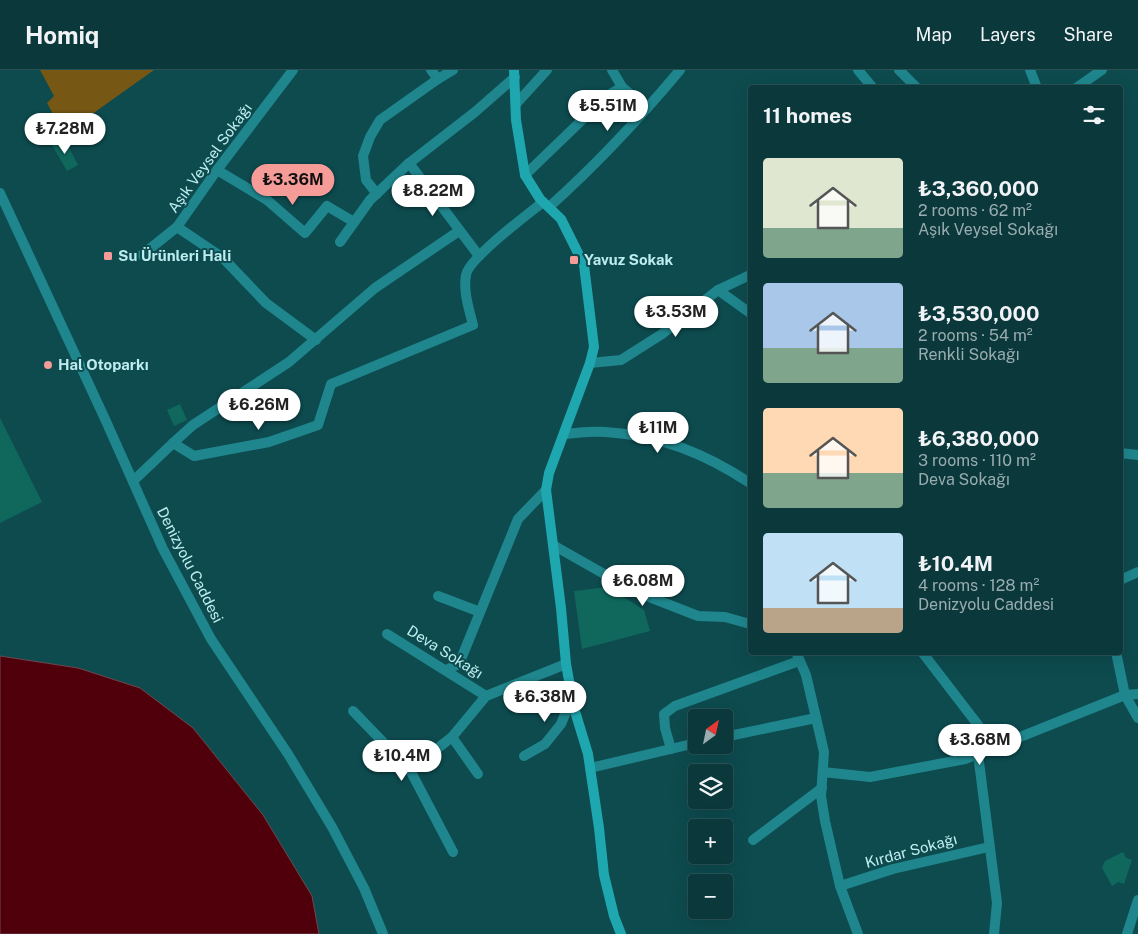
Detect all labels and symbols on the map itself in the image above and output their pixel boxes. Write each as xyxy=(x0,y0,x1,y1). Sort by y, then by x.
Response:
pin: ₺5.51M xyxy=(567,90,649,132)
street label: Aşık Veysel Sokağı xyxy=(164,100,255,216)
pin: ₺7.28M xyxy=(24,112,106,155)
pin: ₺3.36M xyxy=(252,164,334,206)
pin: ₺8.22M xyxy=(392,174,474,217)
place label: Su Ürünleri Hali xyxy=(118,247,231,264)
marker: Su Ürünleri Hali xyxy=(102,250,114,262)
place label: Yavuz Sokak xyxy=(584,251,673,268)
marker: Yavuz Sokak xyxy=(568,254,580,266)
pin: ₺3.53M xyxy=(635,296,717,338)
place label: Hal Otoparkı xyxy=(58,356,149,373)
marker: Hal Otoparkı xyxy=(42,359,54,371)
pin: ₺6.26M xyxy=(218,388,300,431)
pin: ₺11M xyxy=(628,412,688,454)
street label: Denizyolu Caddesi xyxy=(154,504,227,625)
pin: ₺6.08M xyxy=(602,564,684,607)
street label: Deva Sokağı xyxy=(404,622,486,682)
pin: ₺6.38M xyxy=(504,680,586,723)
north arrow xyxy=(688,709,732,754)
pin: ₺3.68M xyxy=(939,724,1021,766)
pin: ₺10.4M xyxy=(361,740,443,782)
street label: Kırdar Sokağı xyxy=(863,830,959,871)

